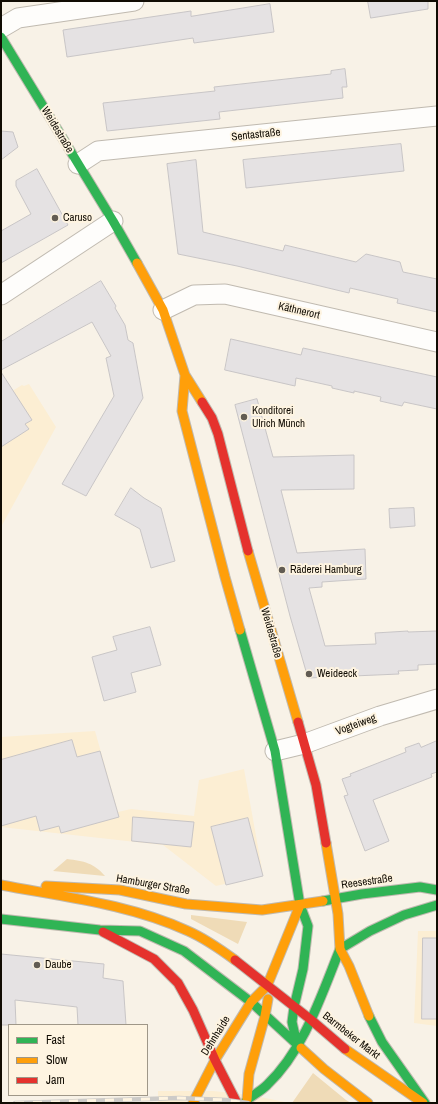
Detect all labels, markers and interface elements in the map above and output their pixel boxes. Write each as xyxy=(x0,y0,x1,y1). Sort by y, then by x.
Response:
street label: Weidestraße xyxy=(38,105,76,155)
street label: Sentastraße xyxy=(231,126,281,144)
place label: Caruso xyxy=(63,211,92,225)
marker: Caruso xyxy=(50,213,60,223)
street label: Käthnerort xyxy=(277,300,321,322)
place label: Konditorei Ulrich Münch xyxy=(252,404,305,430)
marker: Konditorei Ulrich Münch xyxy=(239,412,249,422)
place label: Räderei Hamburg xyxy=(290,563,362,577)
marker: Räderei Hamburg xyxy=(277,565,287,575)
street label: Weidestraße xyxy=(258,606,284,660)
place label: Weideeck xyxy=(317,667,357,681)
marker: Weideeck xyxy=(304,669,314,679)
street label: Vogteiweg xyxy=(334,712,378,738)
street label: Hamburger Straße xyxy=(115,872,191,898)
street label: Reesestraße xyxy=(341,872,393,892)
place label: Daube xyxy=(45,958,72,972)
marker: Daube xyxy=(32,960,42,970)
street label: Barmbeker Markt xyxy=(320,1010,382,1062)
street label: Dehnhaide xyxy=(199,1014,233,1058)
legend xyxy=(8,1024,148,1096)
text: Fast xyxy=(46,1032,65,1048)
text: Slow xyxy=(46,1052,67,1068)
text: Jam xyxy=(46,1072,65,1088)

